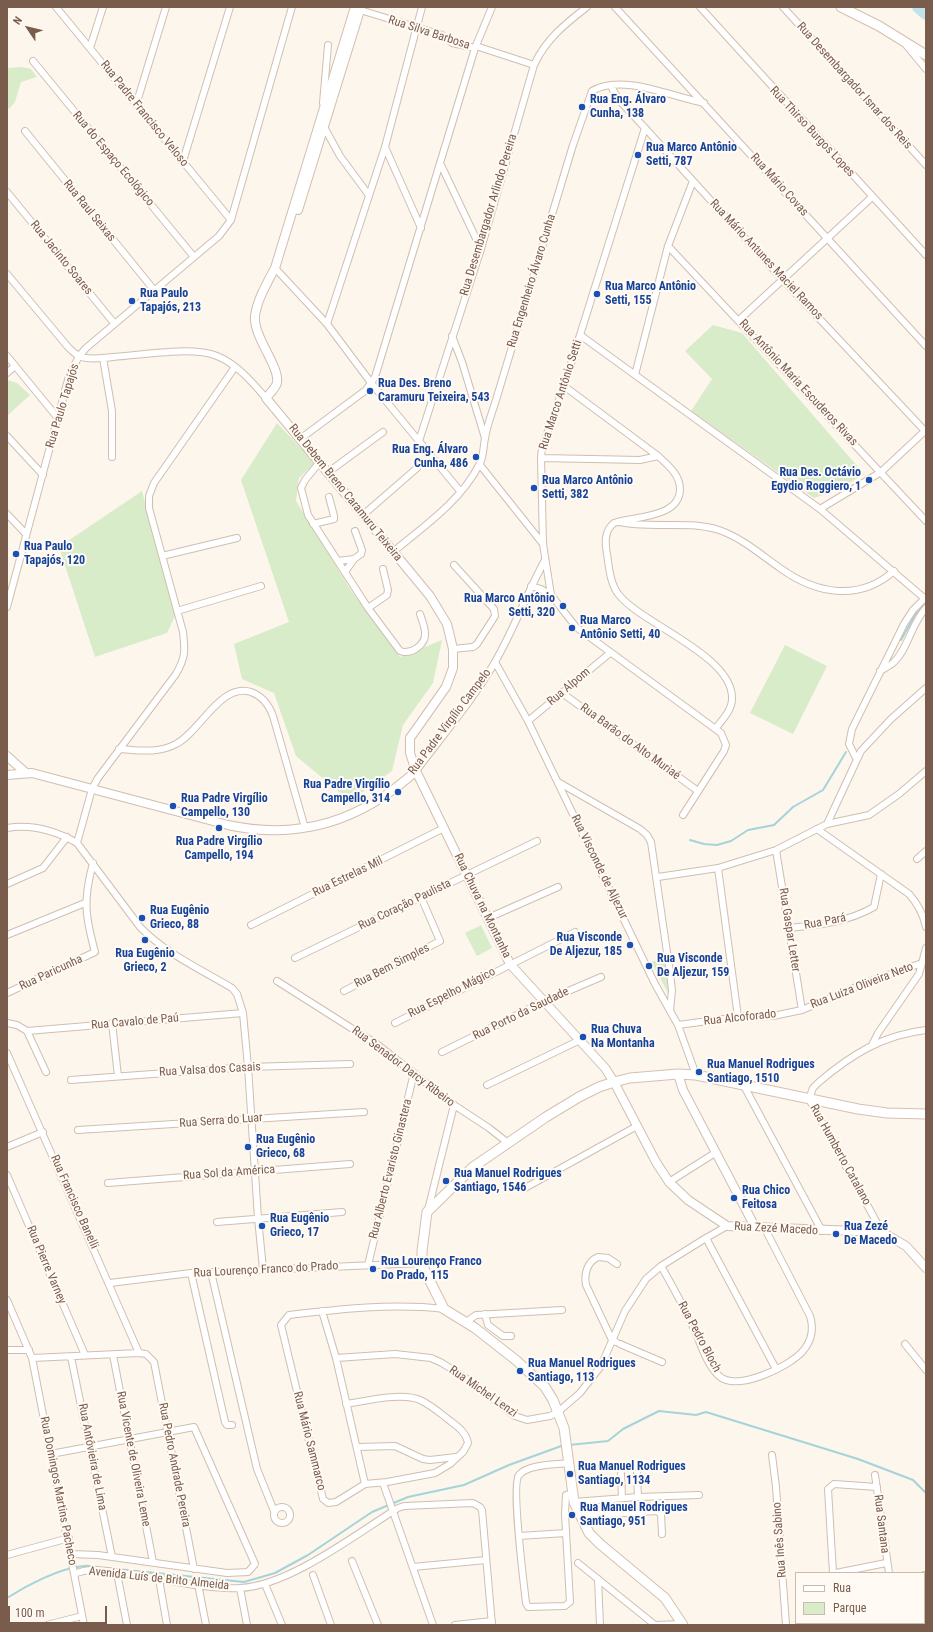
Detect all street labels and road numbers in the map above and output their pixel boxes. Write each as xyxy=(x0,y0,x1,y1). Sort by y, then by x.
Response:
street label: Rua Silva Barbosa xyxy=(386,13,472,53)
street label: Rua Desembargador Isnar dos Reis xyxy=(793,20,915,152)
street label: Rua Padre Francisco Veloso xyxy=(97,58,191,170)
street label: Rua Thirso Burgos Lopes xyxy=(766,84,858,180)
street label: Rua do Espaço Ecológico xyxy=(69,109,157,209)
street label: Rua Desembargador Arlindo Pereira xyxy=(457,132,521,298)
street label: Rua Mário Covas xyxy=(747,151,811,219)
street label: Rua Raul Seixas xyxy=(60,177,118,245)
street label: Rua Mário Antunes Maciel Ramos xyxy=(706,197,826,323)
street label: Rua Engenheiro Álvaro Cunha xyxy=(505,212,559,350)
street label: Rua Jacinto Soares xyxy=(27,218,95,298)
street label: Rua Antônio Maria Escuderos Rivas xyxy=(736,317,860,449)
street label: Rua Marco Antônio Setti xyxy=(536,338,586,452)
street label: Rua Paulo Tapajós xyxy=(43,362,83,450)
street label: Rua Debem Breno Caramuru Teixeira xyxy=(285,422,405,564)
street label: Rua Alpom xyxy=(545,665,593,709)
street label: Rua Padre Virgílio Campelo xyxy=(405,666,495,778)
street label: Rua Barão do Alto Muriaé xyxy=(577,701,683,783)
street label: Rua Visconde de Aljezur xyxy=(567,812,631,922)
street label: Rua Chuva na Montanha xyxy=(450,851,514,961)
street label: Rua Estrelas Mil xyxy=(311,854,385,900)
street label: Rua Coração Paulista xyxy=(356,876,454,934)
street label: Rua Gaspar Letter xyxy=(775,887,803,973)
street label: Rua Pará xyxy=(803,911,847,933)
street label: Rua Bem Simples xyxy=(352,941,432,991)
street label: Rua Paricunha xyxy=(17,952,85,994)
street label: Rua Luiza Oliveira Neto xyxy=(809,960,915,1012)
street label: Rua Espelho Mágico xyxy=(406,965,498,1021)
street label: Rua Porto da Saudade xyxy=(471,985,571,1043)
street label: Rua Alcoforado xyxy=(703,1007,777,1029)
street label: Rua Cavalo de Paú xyxy=(91,1011,179,1033)
street label: Rua Senador Darcy Ribeiro xyxy=(349,1024,457,1110)
street label: Rua Valsa dos Casais xyxy=(159,1060,261,1080)
street label: Rua Alberto Evaristo Ginastera xyxy=(367,1097,415,1241)
street label: Rua Humberto Catalano xyxy=(806,1102,874,1208)
street label: Rua Serra do Luar xyxy=(179,1111,263,1131)
street label: Rua Francisco Banelli xyxy=(47,1153,101,1251)
street label: Rua Sol da América xyxy=(183,1163,275,1183)
street label: Rua Zezé Macedo xyxy=(734,1220,818,1238)
street label: Rua Pierre Varney xyxy=(23,1224,69,1306)
street label: Rua Lourenço Franco do Prado xyxy=(193,1259,339,1281)
street label: Rua Pedro Bloch xyxy=(674,1299,724,1375)
street label: Rua Michel Lenzi xyxy=(446,1363,520,1421)
street label: Rua Vicente de Oliveira Leme xyxy=(113,1390,153,1528)
street label: Rua Mário Sammarco xyxy=(290,1390,328,1492)
street label: Rua Pedro Andrade Pereira xyxy=(155,1401,193,1529)
street label: Rua Antôvieira de Lima xyxy=(75,1402,109,1512)
street label: Rua Domingos Martins Pacheco xyxy=(36,1415,80,1567)
street label: Rua Santana xyxy=(870,1494,892,1554)
street label: Rua Inês Sabino xyxy=(770,1502,790,1578)
street label: Avenida Luís de Brito Almeida xyxy=(88,1564,230,1594)

